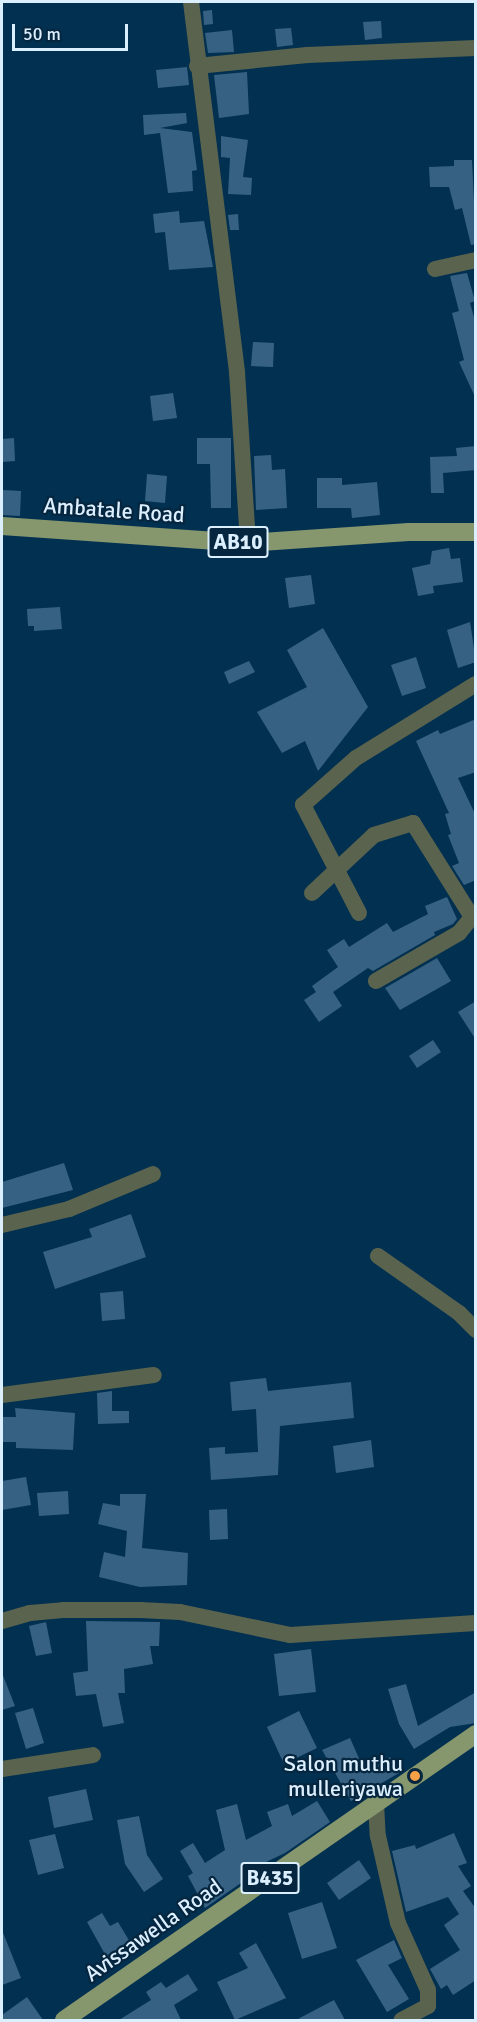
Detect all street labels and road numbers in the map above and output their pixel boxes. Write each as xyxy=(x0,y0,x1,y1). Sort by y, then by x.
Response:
street label: Ambatale Road xyxy=(42,492,186,528)
road number: AB10 xyxy=(206,524,270,560)
road number: B435 xyxy=(240,1860,300,1896)
street label: Avissawella Road xyxy=(79,1873,227,1987)

